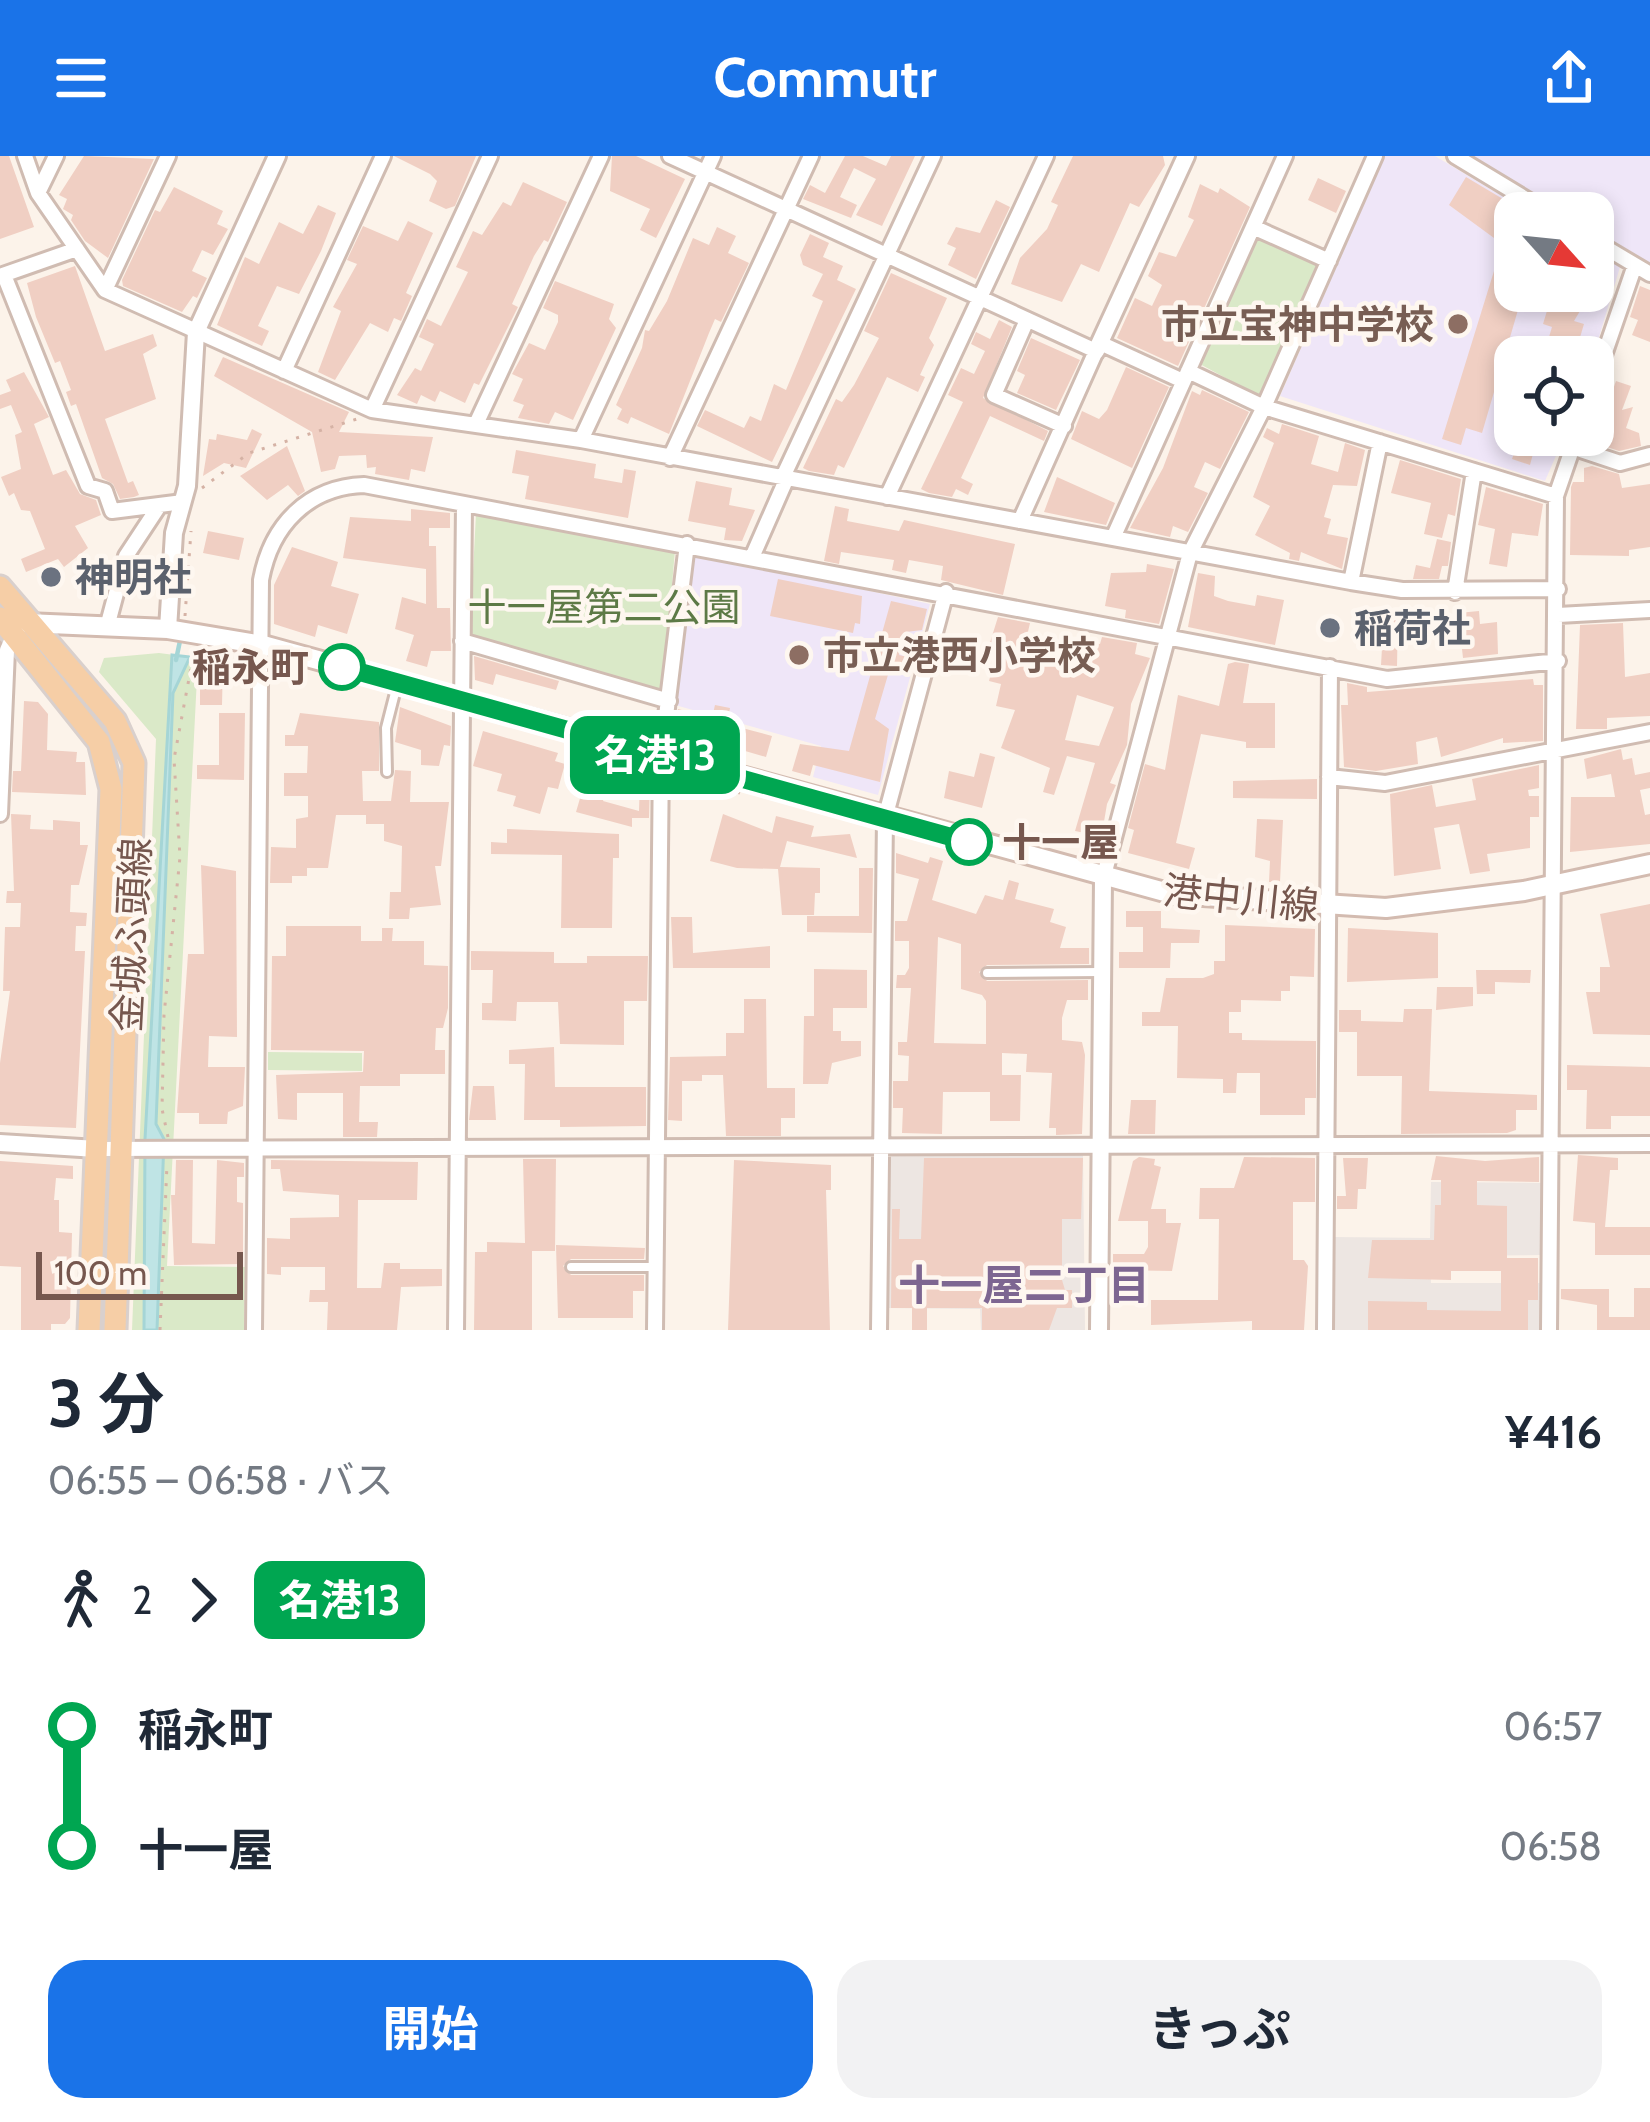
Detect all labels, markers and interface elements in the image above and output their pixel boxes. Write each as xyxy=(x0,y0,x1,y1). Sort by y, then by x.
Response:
icon: menu xyxy=(48,45,114,111)
text: Commutr xyxy=(714,45,936,111)
icon: share xyxy=(1536,45,1602,111)
north arrow xyxy=(1494,192,1614,312)
map controls xyxy=(1494,192,1614,456)
place label: 市立宝神中学校 xyxy=(1161,300,1434,348)
marker: 市立宝神中学校 xyxy=(1445,311,1471,337)
button: locate xyxy=(1494,336,1614,456)
place label: 神明社 xyxy=(75,553,192,601)
marker: 神明社 xyxy=(38,564,64,590)
park label: 十一屋第二公園 xyxy=(467,583,741,631)
place label: 稲荷社 xyxy=(1354,604,1471,652)
marker: 稲荷社 xyxy=(1317,615,1343,641)
place label: 市立港西小学校 xyxy=(823,631,1096,679)
marker: 市立港西小学校 xyxy=(786,642,812,668)
place label: 稲永町 xyxy=(192,643,309,691)
marker: 稲永町 xyxy=(320,645,364,689)
line badge: 名港13 xyxy=(571,716,739,794)
text: 名港13 xyxy=(594,729,716,781)
place label: 十一屋 xyxy=(1002,818,1119,866)
marker: 十一屋 xyxy=(947,820,991,864)
street label: 金城ふ頭線 xyxy=(102,836,160,1034)
street label: 港中川線 xyxy=(1161,866,1321,930)
scale bar xyxy=(36,1246,243,1299)
text: 100 m xyxy=(54,1253,147,1293)
district label: 十一屋二丁目 xyxy=(898,1259,1150,1311)
text: 3 分 xyxy=(48,1363,164,1444)
text: ¥416 xyxy=(1505,1405,1602,1459)
text: 06:55 – 06:58 · バス xyxy=(48,1456,394,1504)
icon: walk xyxy=(48,1567,114,1633)
icon: forward xyxy=(170,1567,236,1633)
text: 名港13 xyxy=(278,1574,401,1626)
text: 2 xyxy=(132,1576,152,1624)
text: 06:57 xyxy=(1504,1702,1602,1750)
text: 稲永町 xyxy=(138,1703,273,1757)
text: 06:58 xyxy=(1500,1822,1602,1870)
text: 十一屋 xyxy=(138,1823,273,1877)
button: 開始 xyxy=(48,1960,813,2098)
button: きっぷ xyxy=(837,1960,1602,2098)

